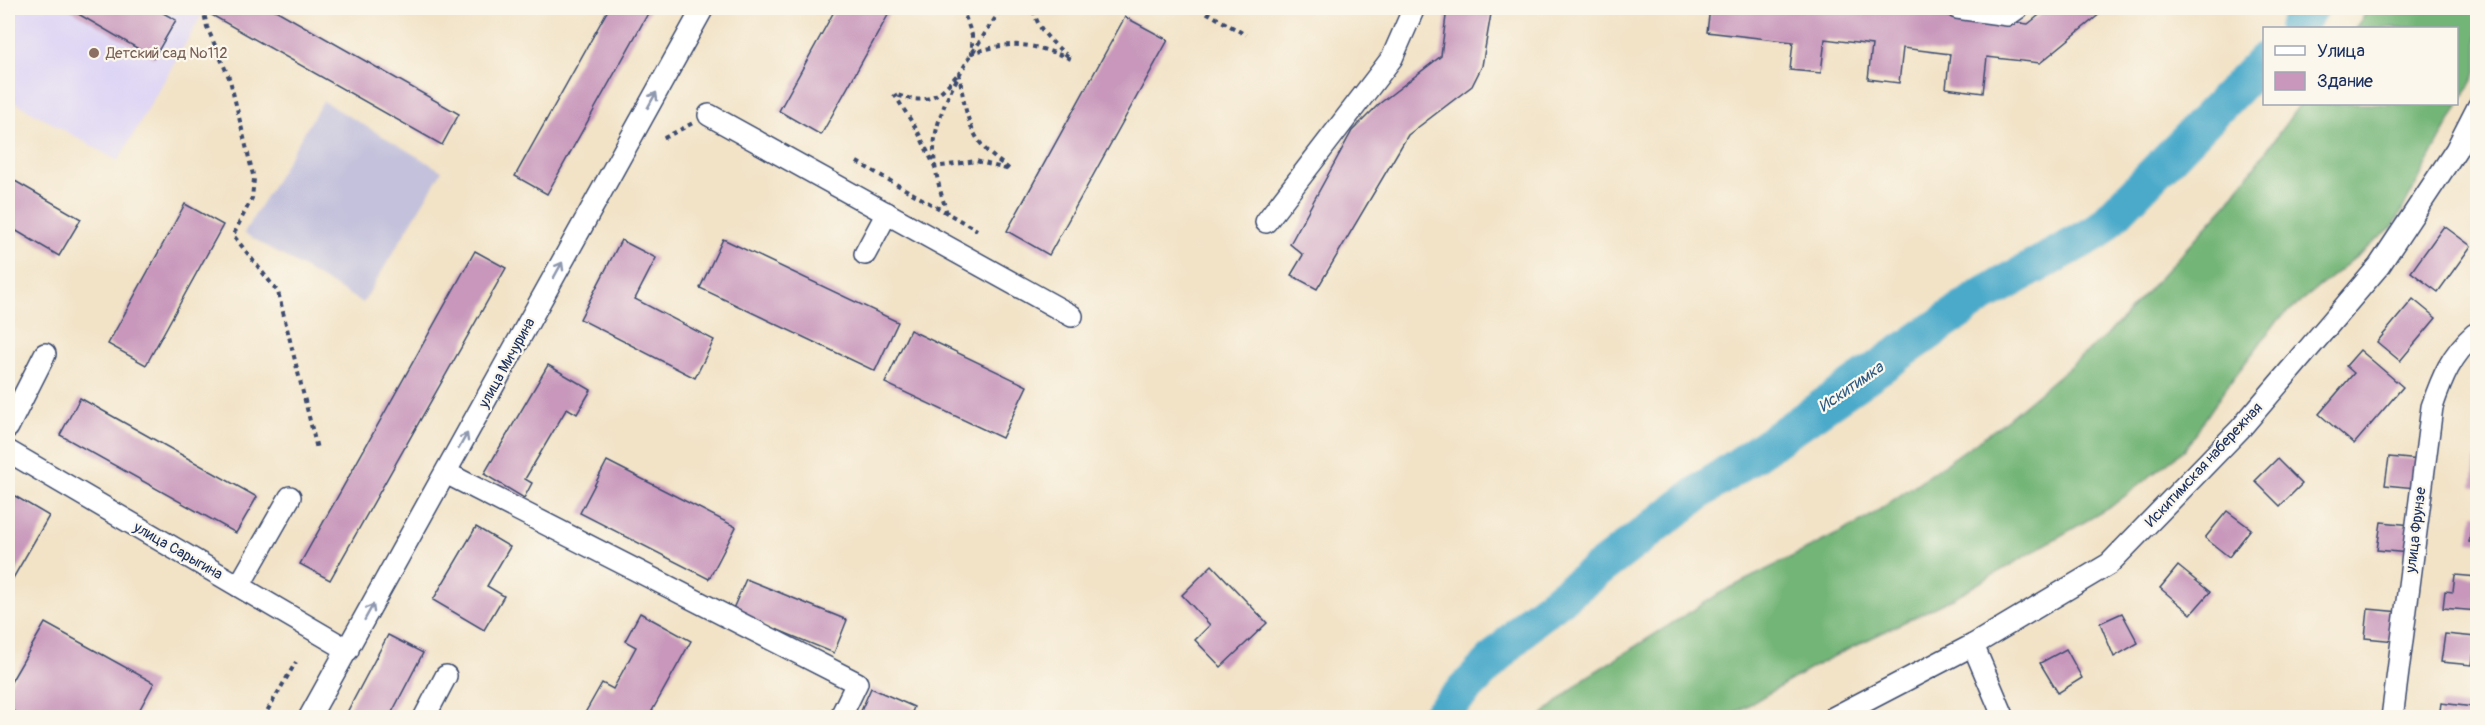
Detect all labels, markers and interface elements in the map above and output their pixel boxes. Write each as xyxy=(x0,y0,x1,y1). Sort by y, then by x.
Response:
legend xyxy=(2263,27,2458,105)
text: Улица xyxy=(2317,40,2365,63)
place label: Детский сад №112 xyxy=(105,44,228,63)
marker: Детский сад №112 xyxy=(87,46,101,60)
text: Здание xyxy=(2317,70,2373,93)
one-way arrow xyxy=(647,91,658,109)
one-way arrow xyxy=(553,262,564,280)
street label: улица Мичурина xyxy=(474,315,540,412)
water label: Искитимка xyxy=(1815,357,1889,417)
street label: Искитимская набережная xyxy=(2141,399,2267,531)
one-way arrow xyxy=(457,433,469,450)
street label: улица Фрунзе xyxy=(2401,485,2431,575)
street label: улица Сарыгина xyxy=(129,517,226,584)
one-way arrow xyxy=(363,604,375,621)

